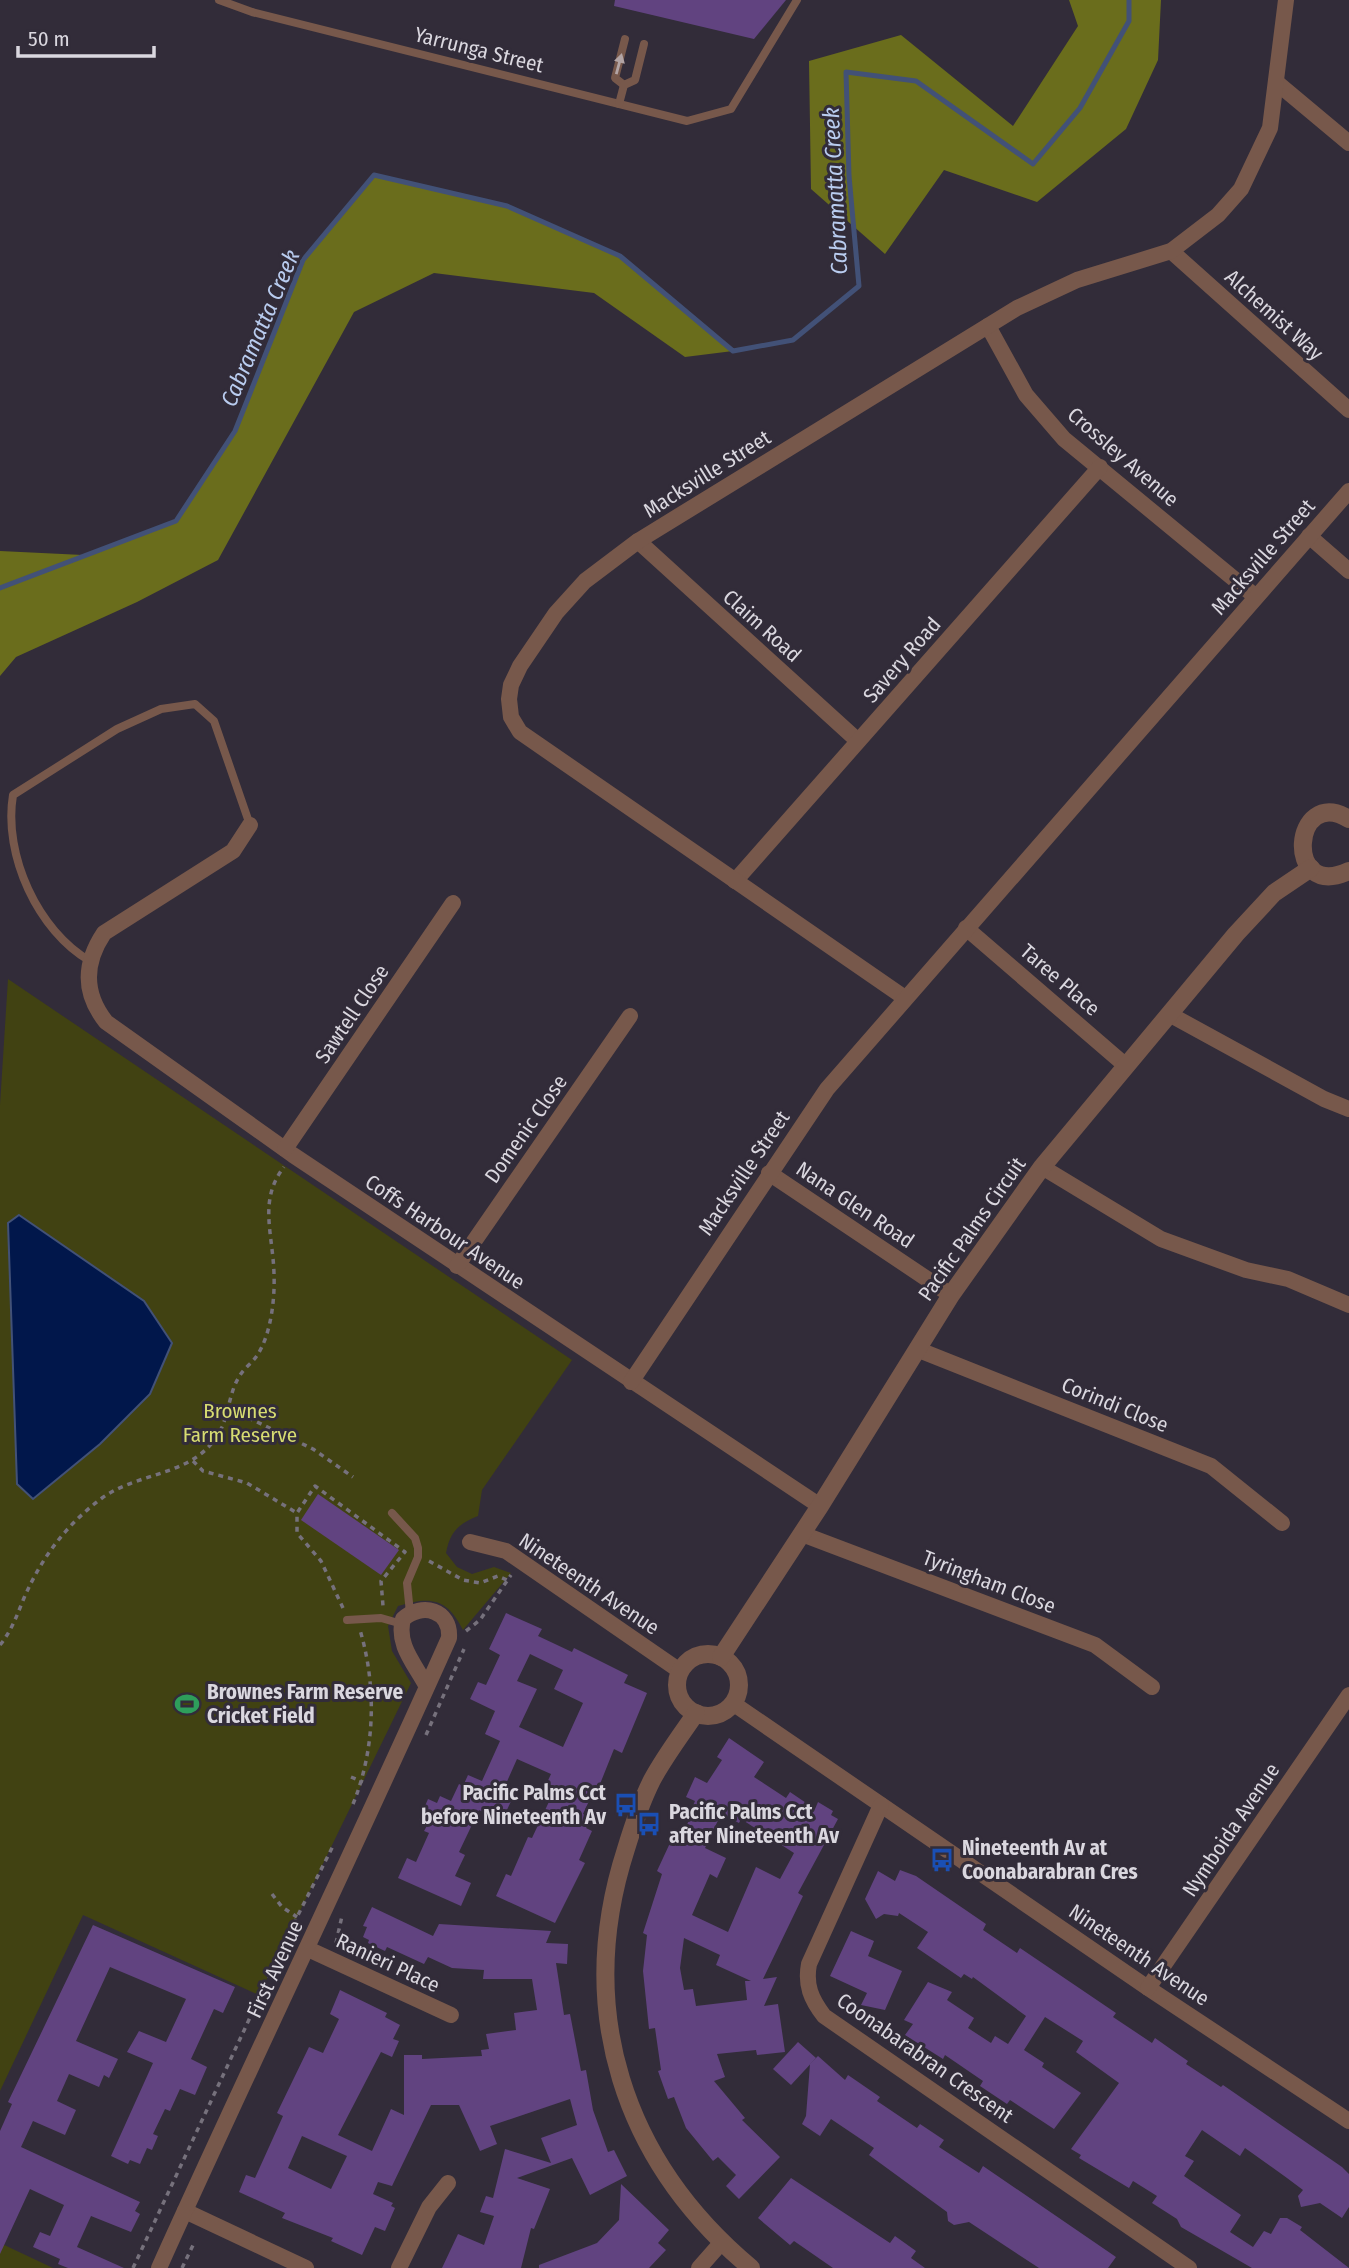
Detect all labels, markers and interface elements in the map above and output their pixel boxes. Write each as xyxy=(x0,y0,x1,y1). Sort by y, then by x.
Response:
scale bar xyxy=(18,14,154,58)
street label: Yarrunga Street xyxy=(412,21,546,79)
text: 50 m xyxy=(28,26,70,52)
one-way arrow xyxy=(614,53,625,75)
water label: Cabramatta Creek xyxy=(817,107,853,275)
water label: Cabramatta Creek xyxy=(214,245,306,411)
street label: Alchemist Way xyxy=(1219,264,1329,366)
street label: Crossley Avenue xyxy=(1062,402,1184,512)
street label: Macksville Street xyxy=(639,424,776,523)
street label: Macksville Street xyxy=(1206,494,1321,620)
street label: Claim Road xyxy=(718,584,806,668)
street label: Savery Road xyxy=(858,612,946,708)
street label: Taree Place xyxy=(1015,938,1105,1022)
street label: Sawtell Close xyxy=(309,960,395,1068)
street label: Domenic Close xyxy=(479,1070,573,1188)
street label: Macksville Street xyxy=(693,1105,795,1240)
street label: Pacific Palms Circuit xyxy=(913,1152,1031,1306)
street label: Nana Glen Road xyxy=(791,1156,919,1254)
street label: Coffs Harbour Avenue xyxy=(360,1169,530,1295)
street label: Corindi Close xyxy=(1058,1372,1172,1438)
park label: Brownes Farm Reserve xyxy=(183,1398,297,1448)
street label: Nineteenth Avenue xyxy=(514,1527,664,1641)
street label: Tyringham Close xyxy=(919,1545,1059,1619)
place label: Brownes Farm Reserve Cricket Field xyxy=(207,1679,404,1729)
sports icon: Brownes Farm Reserve Cricket Field xyxy=(173,1690,201,1718)
street label: Nymboida Avenue xyxy=(1177,1758,1285,1902)
place label: Pacific Palms Cct before Nineteenth Av xyxy=(421,1780,607,1830)
bus stop icon: Pacific Palms Cct before Nineteenth Av xyxy=(612,1791,640,1819)
place label: Pacific Palms Cct after Nineteenth Av xyxy=(669,1799,839,1849)
bus stop icon: Pacific Palms Cct after Nineteenth Av xyxy=(635,1810,663,1838)
place label: Nineteenth Av at Coonabarabran Cres xyxy=(962,1835,1138,1885)
bus stop icon: Nineteenth Av at Coonabarabran Cres xyxy=(928,1846,956,1874)
street label: Nineteenth Avenue xyxy=(1064,1898,1214,2012)
street label: First Avenue xyxy=(241,1916,309,2022)
street label: Ranieri Place xyxy=(332,1928,444,1998)
street label: Coonabarabran Crescent xyxy=(832,1987,1018,2129)

